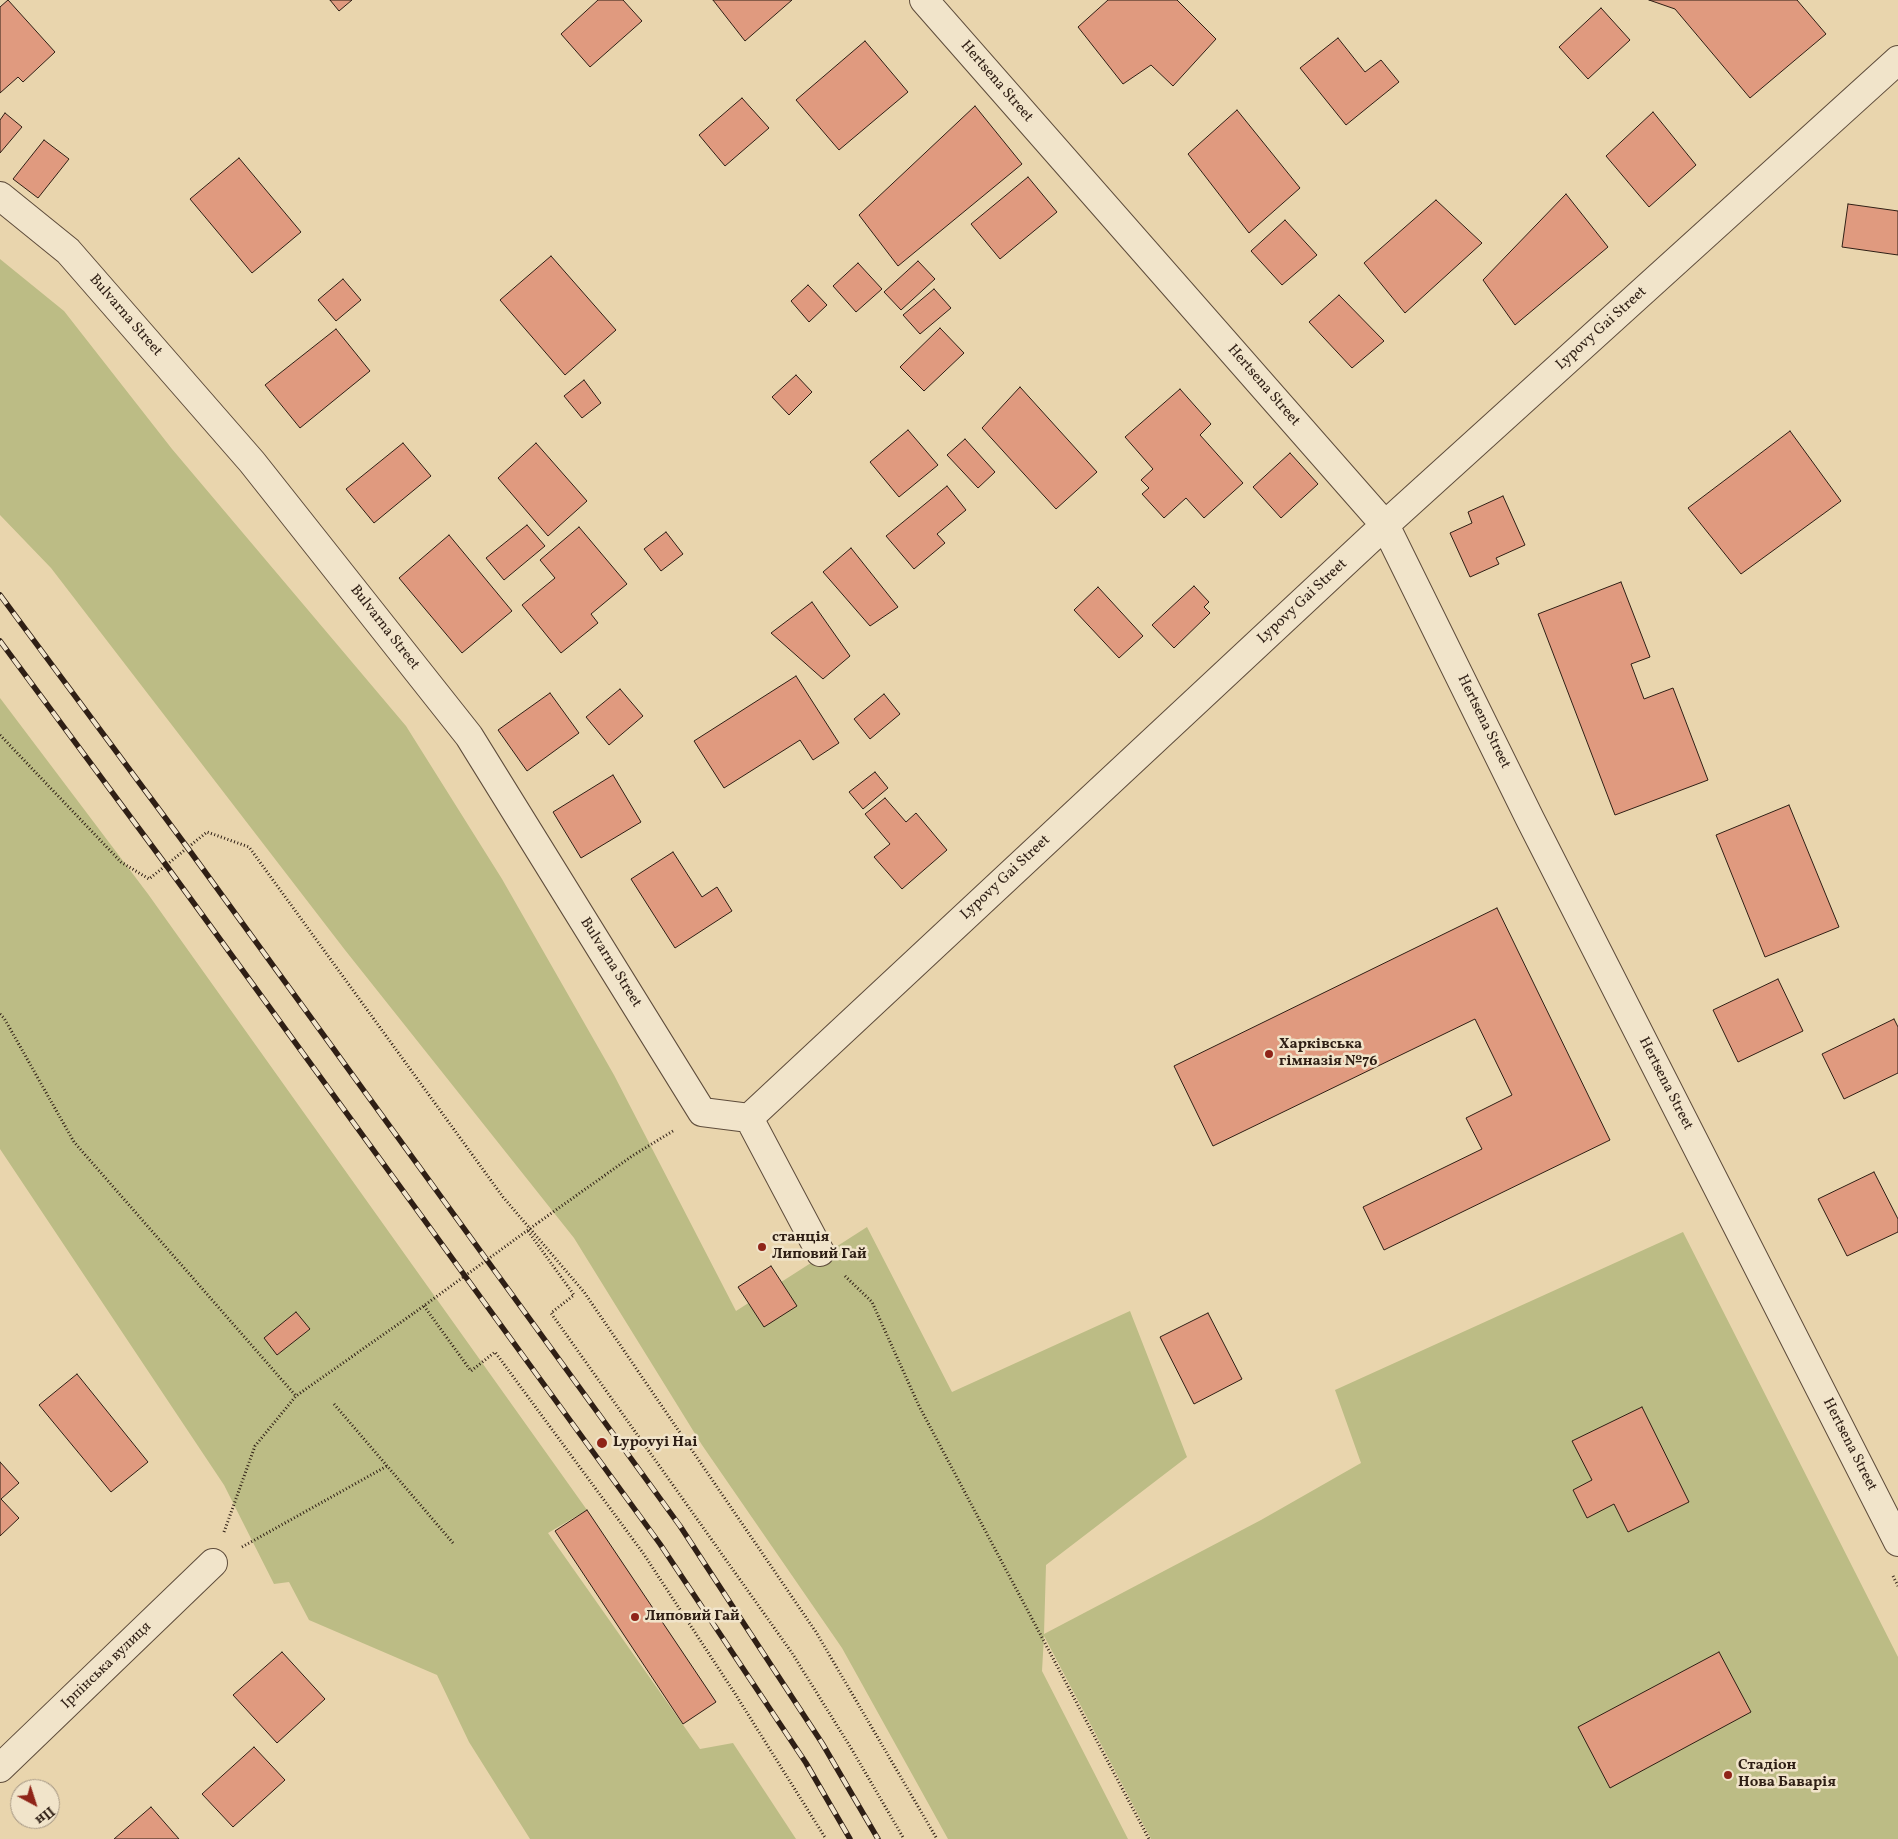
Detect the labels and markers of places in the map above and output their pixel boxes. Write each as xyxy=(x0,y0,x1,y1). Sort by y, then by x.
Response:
place label: Харківська гімназія №76 xyxy=(1279,1036,1378,1071)
marker: Харківська гімназія №76 xyxy=(1263,1048,1275,1060)
place label: станція Липовий Гай xyxy=(772,1229,867,1264)
marker: станція Липовий Гай xyxy=(756,1241,768,1253)
place label: Lypovyi Hai xyxy=(613,1434,697,1452)
marker: Lypovyi Hai xyxy=(595,1436,609,1450)
place label: Липовий Гай xyxy=(645,1608,740,1626)
marker: Липовий Гай xyxy=(629,1611,641,1623)
place label: Стадіон Нова Баварія xyxy=(1738,1757,1836,1792)
marker: Стадіон Нова Баварія xyxy=(1722,1769,1734,1781)

